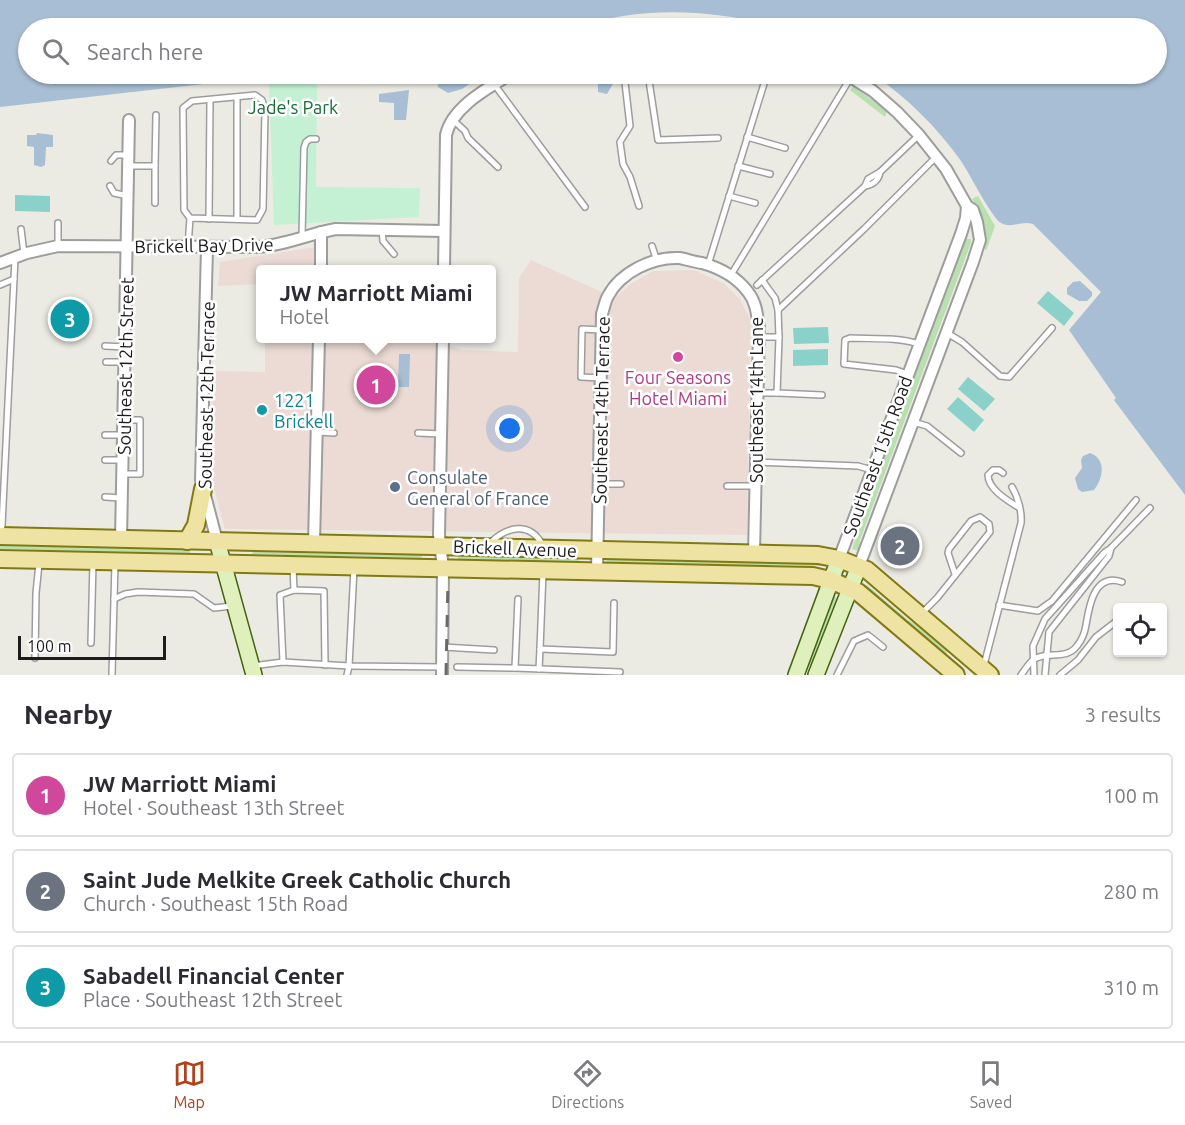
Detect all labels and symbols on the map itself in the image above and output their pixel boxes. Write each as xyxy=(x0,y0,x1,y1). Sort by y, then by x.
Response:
park label: Jade's Park xyxy=(248,97,338,117)
street label: Brickell Bay Drive xyxy=(134,234,274,256)
street label: Southeast 12th Street xyxy=(113,277,137,455)
pin: 3 xyxy=(50,296,90,342)
street label: Southeast 12th Terrace xyxy=(194,301,218,489)
street label: Southeast 14th Terrace xyxy=(589,316,613,504)
street label: Southeast 14th Lane xyxy=(746,317,766,483)
marker: Four Seasons Hotel Miami xyxy=(671,350,685,364)
pin: 1 xyxy=(356,362,395,408)
place label: Four Seasons Hotel Miami xyxy=(625,367,731,408)
street label: Southeast 15th Road xyxy=(839,373,915,539)
place label: 1221 Brickell xyxy=(274,390,333,431)
marker: 1221 Brickell xyxy=(255,403,269,417)
your location xyxy=(495,414,524,443)
place label: Consulate General of France xyxy=(407,467,549,508)
marker: Consulate General of France xyxy=(388,480,402,494)
pin: 2 xyxy=(880,524,920,568)
street label: Brickell Avenue xyxy=(453,536,577,560)
scale bar xyxy=(18,633,166,660)

